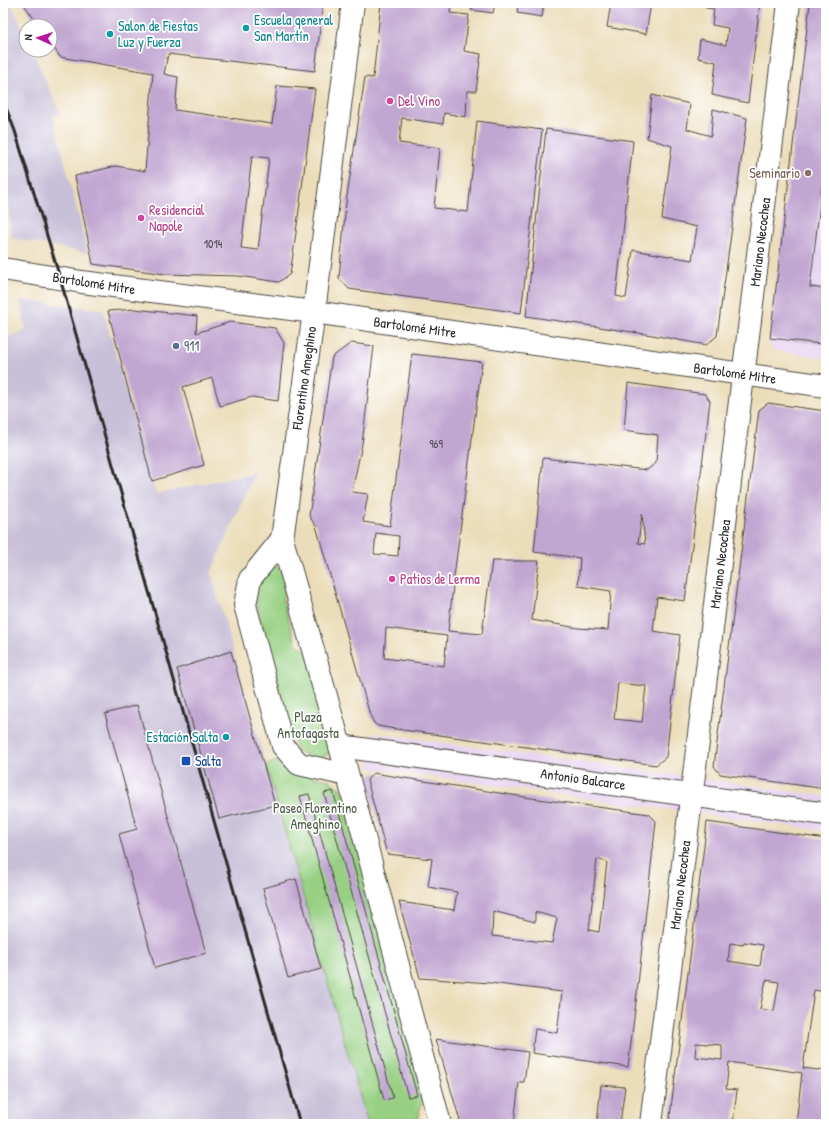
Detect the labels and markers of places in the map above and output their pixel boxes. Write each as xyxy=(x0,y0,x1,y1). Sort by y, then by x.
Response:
place label: Escuela general San Martín xyxy=(254,10,333,45)
place label: Salon de Fiestas Luz y Fuerza xyxy=(118,16,198,52)
marker: Escuela general San Martín xyxy=(241,23,251,33)
marker: Salon de Fiestas Luz y Fuerza xyxy=(105,29,115,39)
place label: Del Vino xyxy=(398,91,440,110)
marker: Del Vino xyxy=(385,96,395,106)
place label: Seminario xyxy=(749,163,800,182)
marker: Seminario xyxy=(803,168,813,178)
place label: Residencial Napole xyxy=(149,200,205,236)
marker: Residencial Napole xyxy=(136,213,146,223)
place label: 911 xyxy=(184,336,199,355)
marker: 911 xyxy=(171,341,181,351)
place label: Patios de Lerma xyxy=(400,569,480,588)
marker: Patios de Lerma xyxy=(387,574,397,584)
place label: Estación Salta xyxy=(146,727,218,746)
marker: Estación Salta xyxy=(221,732,231,742)
place label: Salta xyxy=(195,751,221,770)
marker: Salta xyxy=(180,755,192,767)

